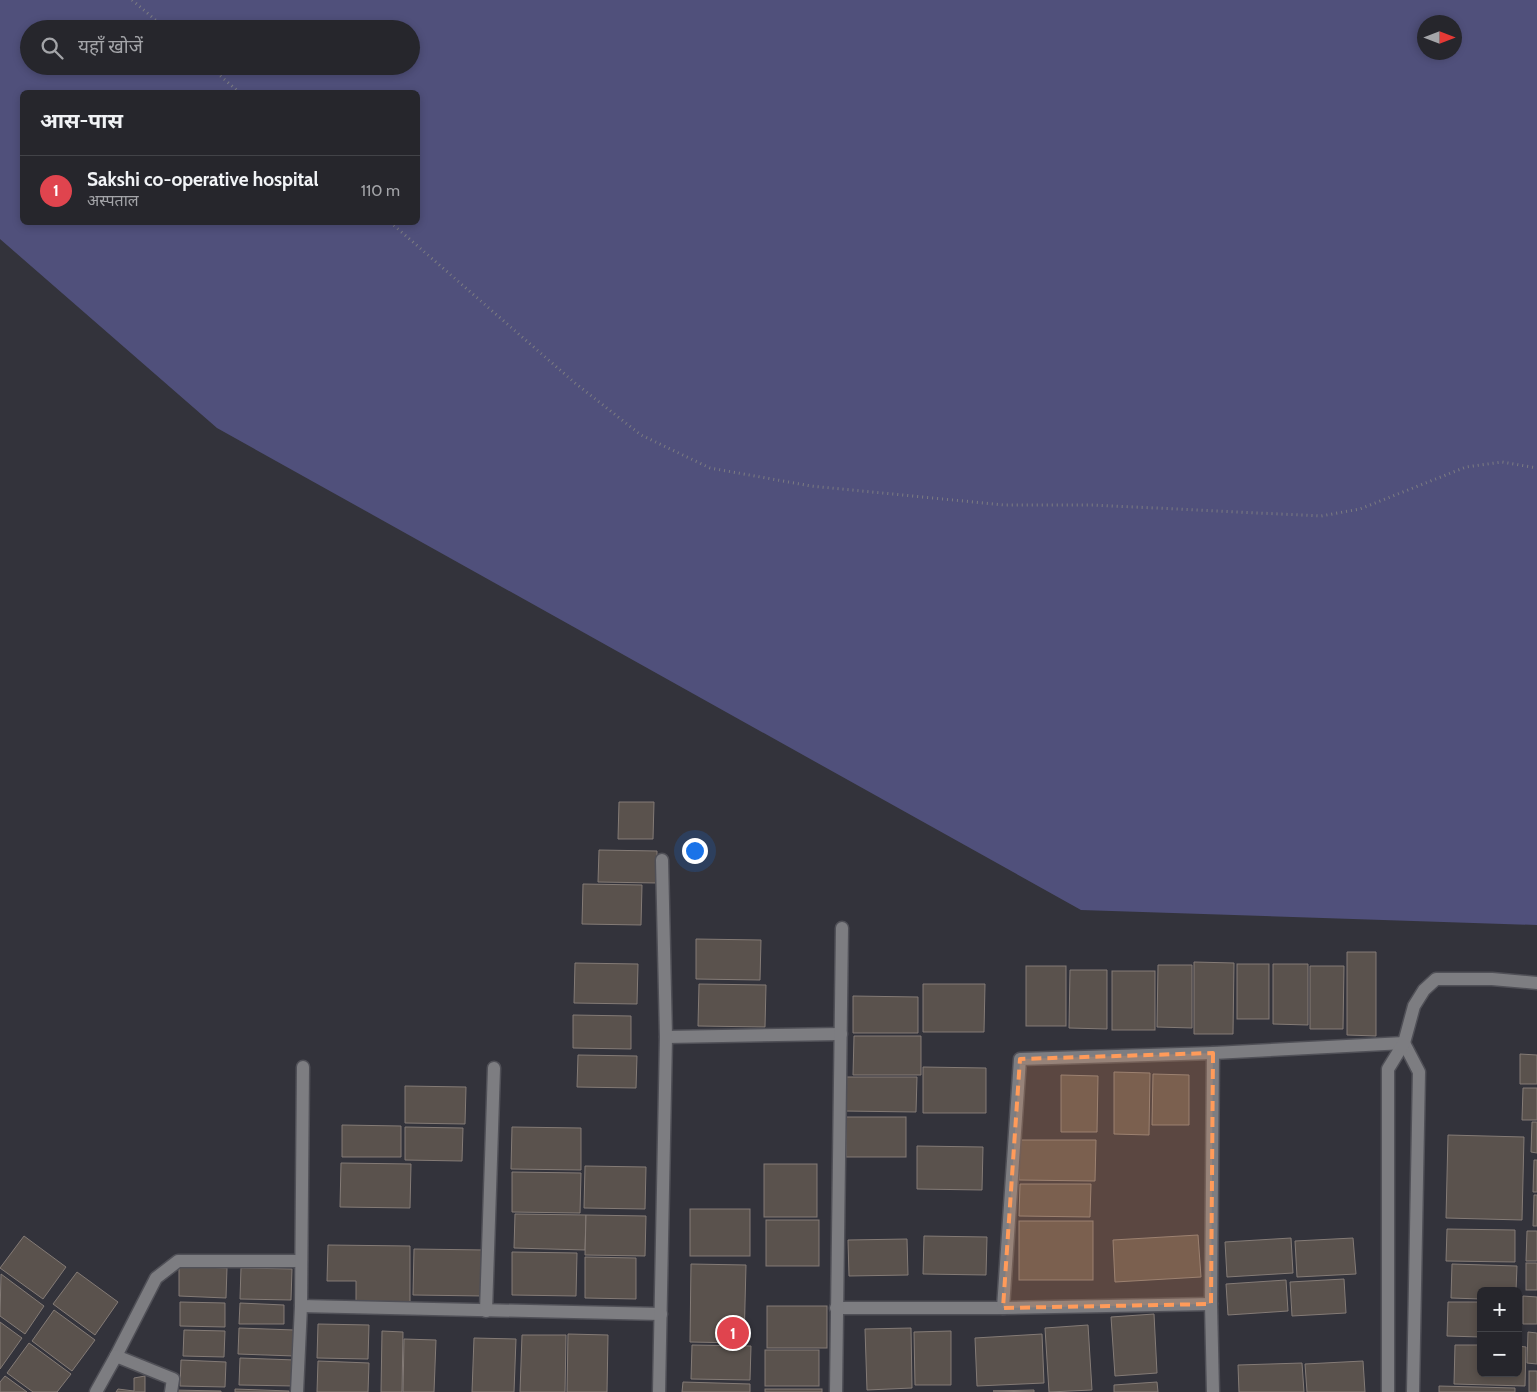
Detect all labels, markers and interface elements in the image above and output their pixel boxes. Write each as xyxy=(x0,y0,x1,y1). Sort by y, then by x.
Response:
north arrow xyxy=(1417,15,1462,60)
search box xyxy=(20,20,420,75)
icon: search xyxy=(38,34,66,62)
text: यहाँ खोजें xyxy=(78,35,143,58)
text: आस-पास xyxy=(40,108,123,133)
text: Sakshi co-operative hospital xyxy=(87,168,319,191)
text: 1 xyxy=(53,181,59,200)
text: 110 m xyxy=(361,181,400,200)
text: अस्पताल xyxy=(87,191,139,210)
your location xyxy=(682,838,708,864)
map controls xyxy=(1477,1287,1522,1377)
button: + xyxy=(1477,1287,1522,1332)
pin: 1 xyxy=(717,1314,749,1352)
button: − xyxy=(1477,1332,1522,1377)

